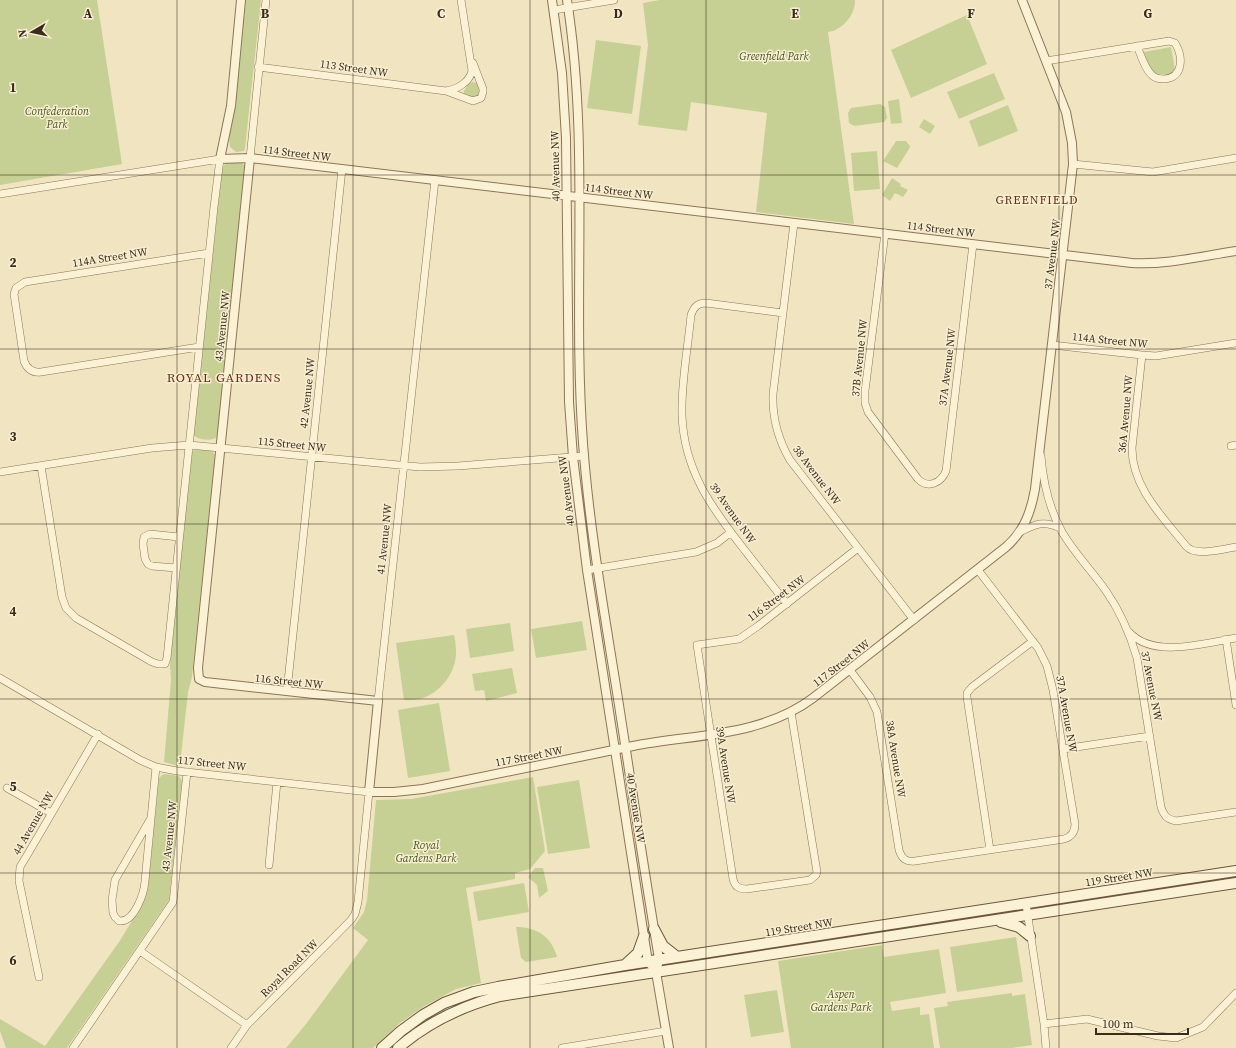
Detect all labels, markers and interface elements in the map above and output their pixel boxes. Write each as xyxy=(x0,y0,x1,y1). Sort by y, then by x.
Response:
text: A xyxy=(84,5,93,22)
text: B xyxy=(261,5,270,22)
text: C xyxy=(437,5,445,22)
text: D xyxy=(613,5,623,22)
text: E xyxy=(791,5,799,22)
text: F xyxy=(967,5,975,22)
text: G xyxy=(1144,5,1153,22)
north arrow xyxy=(12,12,52,52)
text: N xyxy=(15,28,31,39)
park label: Greenfield Park xyxy=(739,49,809,64)
street label: 113 Street NW xyxy=(319,56,389,81)
text: 1 xyxy=(9,79,17,96)
park label: Confederation Park xyxy=(25,104,90,132)
street label: 40 Avenue NW xyxy=(547,130,564,202)
street label: 114 Street NW xyxy=(262,142,332,165)
street label: 114 Street NW xyxy=(584,180,654,203)
district label: GREENFIELD xyxy=(995,192,1079,208)
street label: 114 Street NW xyxy=(906,218,976,241)
street label: 37 Avenue NW xyxy=(1041,218,1064,290)
street label: 114A Street NW xyxy=(71,244,149,271)
text: 2 xyxy=(9,254,17,271)
street label: 43 Avenue NW xyxy=(211,290,234,362)
street label: 37B Avenue NW xyxy=(848,318,871,398)
street label: 37A Avenue NW xyxy=(935,327,960,407)
street label: 114A Street NW xyxy=(1071,329,1149,352)
street label: 42 Avenue NW xyxy=(296,357,319,429)
district label: ROYAL GARDENS xyxy=(167,369,281,386)
street label: 36A Avenue NW xyxy=(1115,374,1136,454)
text: 3 xyxy=(9,428,17,445)
street label: 115 Street NW xyxy=(257,433,327,456)
street label: 38 Avenue NW xyxy=(789,442,844,508)
street label: 40 Avenue NW xyxy=(555,454,578,527)
street label: 39 Avenue NW xyxy=(706,480,759,547)
street label: 41 Avenue NW xyxy=(373,503,396,575)
street label: 116 Street NW xyxy=(744,571,809,625)
text: 4 xyxy=(9,603,17,620)
street label: 117 Street NW xyxy=(810,636,873,690)
street label: 37 Avenue NW xyxy=(1137,650,1166,723)
street label: 116 Street NW xyxy=(254,670,324,693)
street label: 37A Avenue NW xyxy=(1052,674,1081,754)
street label: 38A Avenue NW xyxy=(882,719,909,799)
street label: 39A Avenue NW xyxy=(712,725,739,805)
street label: 117 Street NW xyxy=(494,742,565,770)
street label: 117 Street NW xyxy=(177,752,247,775)
street label: 40 Avenue NW xyxy=(623,772,649,845)
text: 5 xyxy=(9,778,17,795)
street label: 44 Avenue NW xyxy=(9,788,58,858)
street label: 43 Avenue NW xyxy=(158,800,181,872)
park label: Royal Gardens Park xyxy=(396,838,457,866)
street label: 119 Street NW xyxy=(1084,865,1155,890)
street label: 119 Street NW xyxy=(764,915,835,940)
street label: Royal Road NW xyxy=(257,936,322,1001)
text: 6 xyxy=(9,952,17,969)
park label: Aspen Gardens Park xyxy=(811,987,872,1015)
scale bar xyxy=(1096,1010,1188,1036)
text: 100 m xyxy=(1102,1016,1134,1032)

